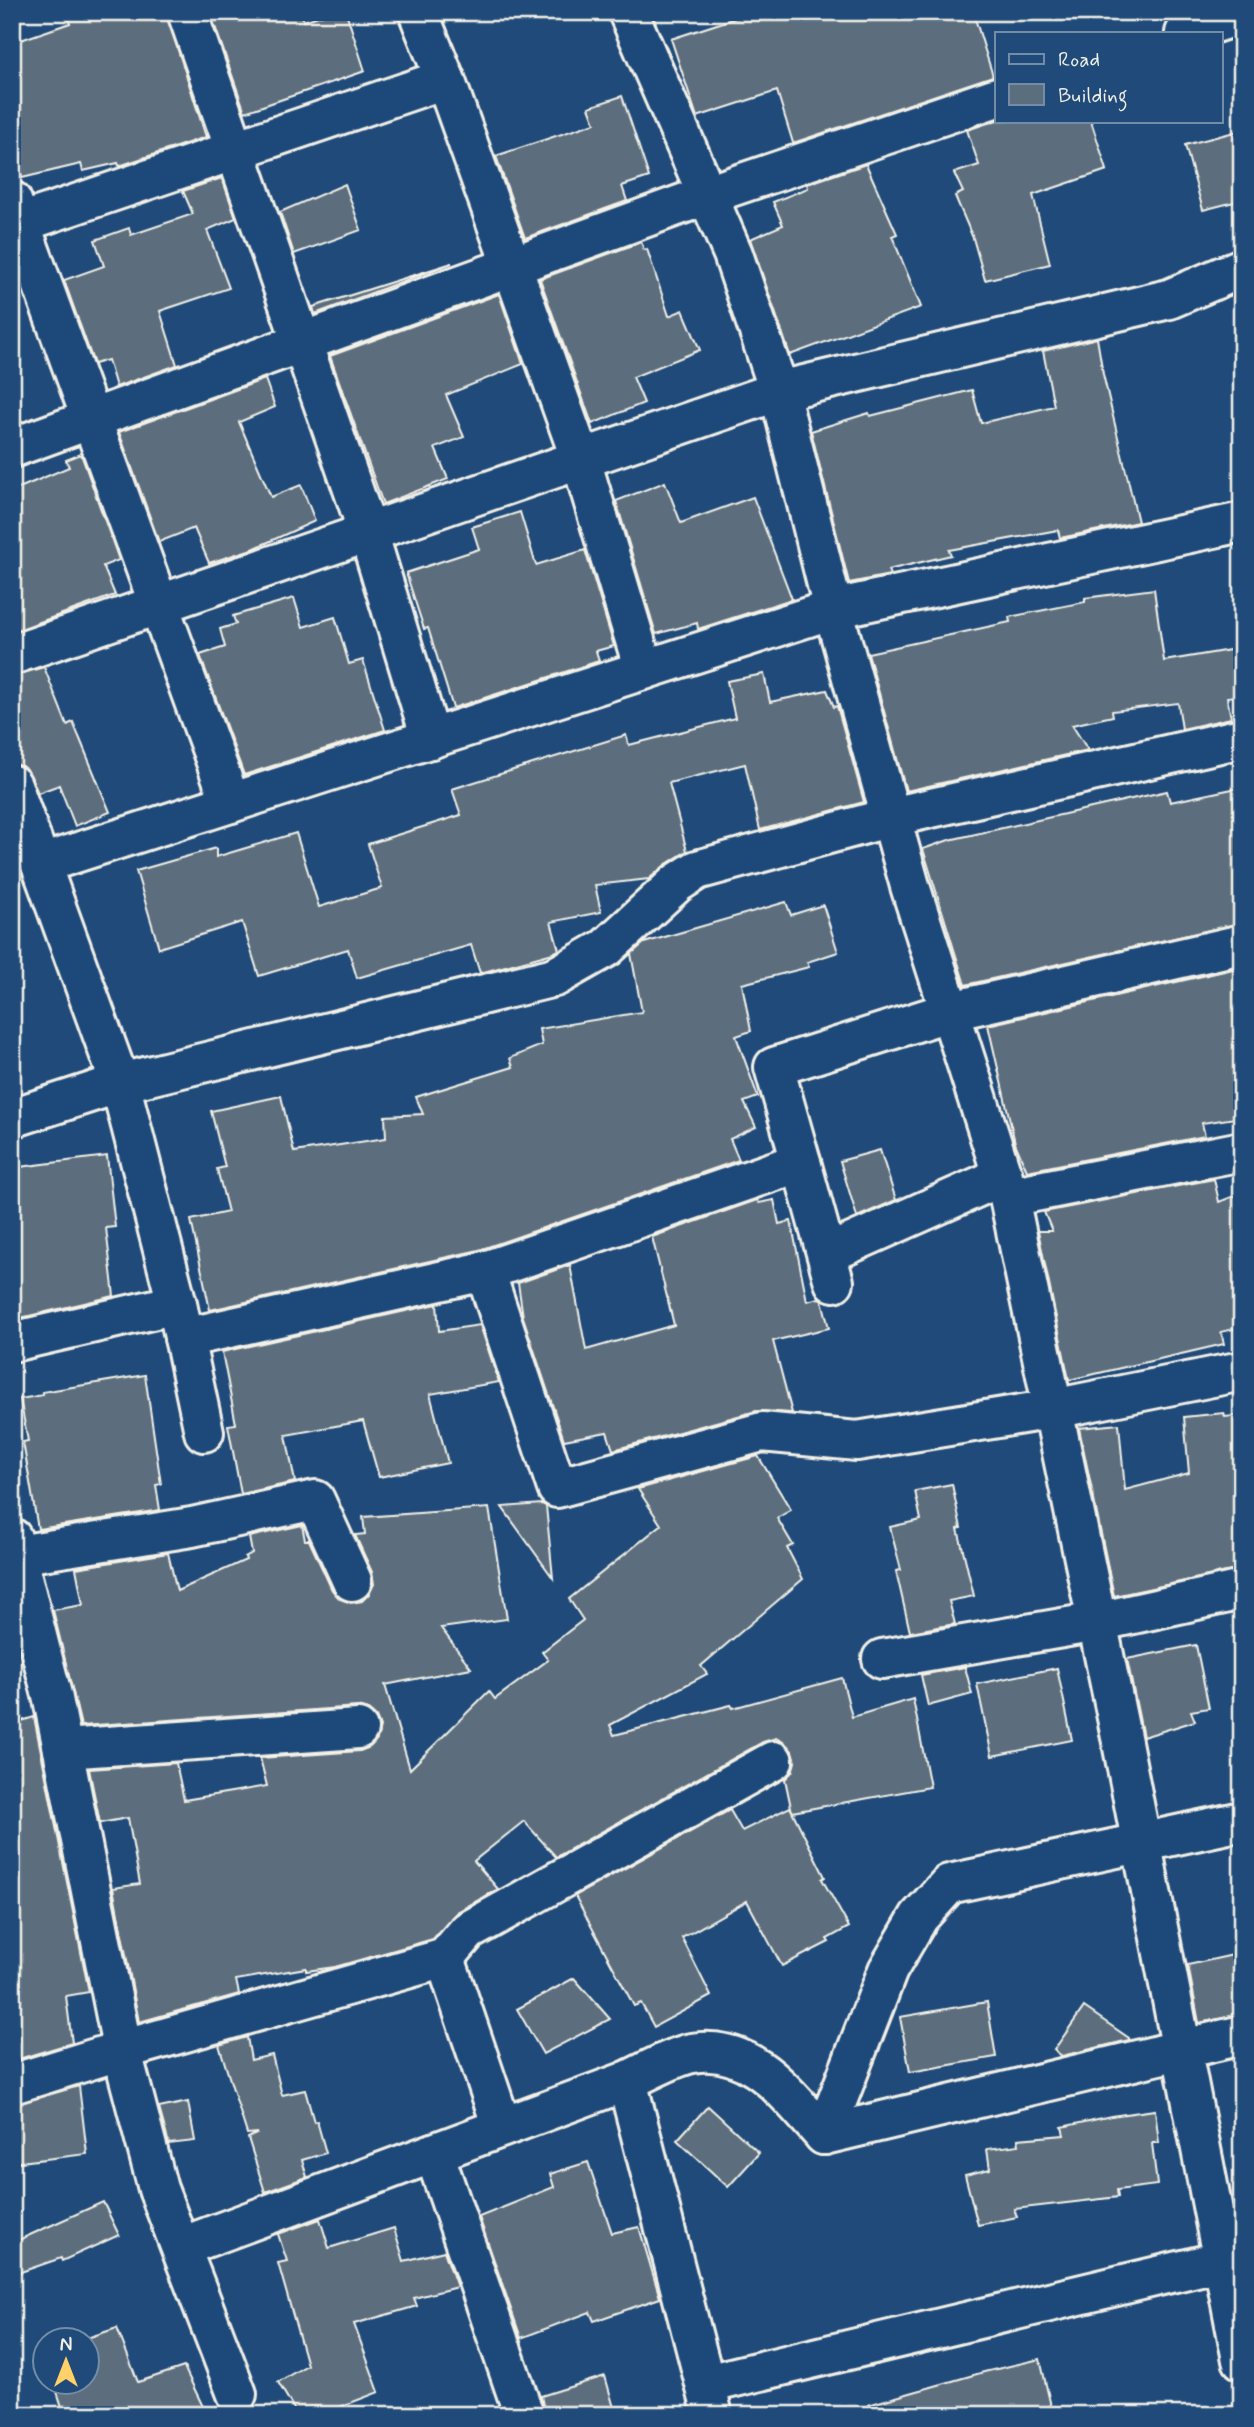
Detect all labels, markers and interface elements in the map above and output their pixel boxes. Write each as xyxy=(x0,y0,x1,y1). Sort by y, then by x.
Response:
legend xyxy=(995,32,1222,122)
text: Road xyxy=(1058,46,1100,74)
text: Building xyxy=(1058,82,1128,112)
north arrow xyxy=(32,2326,102,2396)
text: N xyxy=(60,2333,72,2358)

